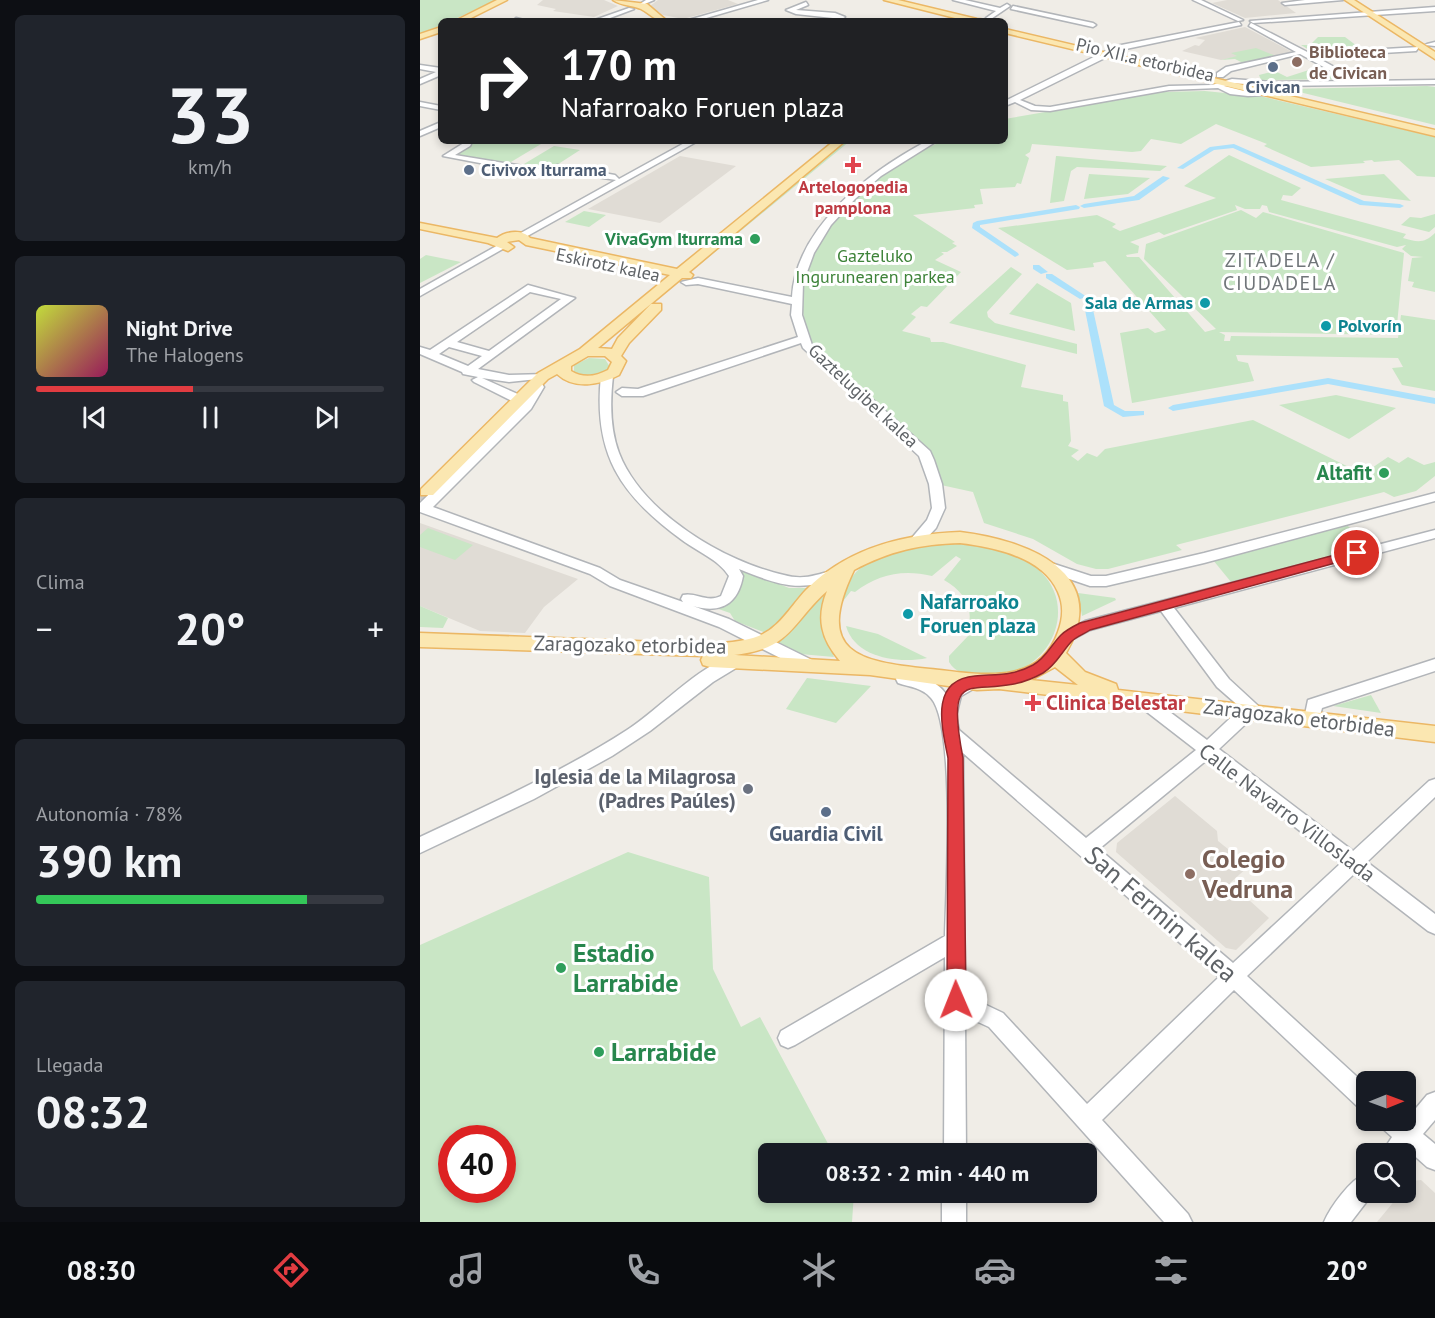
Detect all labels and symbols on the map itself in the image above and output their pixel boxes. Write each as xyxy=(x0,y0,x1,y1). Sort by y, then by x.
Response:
street label: Pio XII.a etorbidea xyxy=(1074,32,1216,87)
place label: Biblioteca de Civican xyxy=(1309,40,1387,84)
marker: Biblioteca de Civican xyxy=(1290,55,1304,69)
marker: Civican xyxy=(1266,60,1280,74)
place label: Civican xyxy=(1246,75,1300,98)
marker: Artelogopedia pamplona xyxy=(844,156,862,174)
place label: Civivox Iturrama xyxy=(481,158,607,181)
marker: Civivox Iturrama xyxy=(462,163,476,177)
place label: Artelogopedia pamplona xyxy=(798,175,908,219)
place label: VivaGym Iturrama xyxy=(604,227,743,250)
marker: VivaGym Iturrama xyxy=(748,232,762,246)
street label: Eskirotz kalea xyxy=(554,242,662,287)
park label: Gazteluko Ingurunearen parkea xyxy=(795,244,955,288)
district label: ZITADELA / CIUDADELA xyxy=(1223,247,1337,296)
place label: Sala de Armas xyxy=(1085,291,1193,314)
marker: Sala de Armas xyxy=(1198,296,1212,310)
place label: Polvorín xyxy=(1338,314,1402,337)
marker: Polvorín xyxy=(1319,319,1333,333)
street label: Gaztelugibel kalea xyxy=(803,339,923,453)
place label: Altafit xyxy=(1316,459,1373,486)
marker: Altafit xyxy=(1377,466,1391,480)
pin xyxy=(1331,527,1382,578)
place label: Nafarroako Foruen plaza xyxy=(920,588,1036,639)
marker: Nafarroako Foruen plaza xyxy=(901,607,915,621)
street label: Zaragozako etorbidea xyxy=(533,629,727,660)
place label: Clinica Belestar xyxy=(1046,689,1186,716)
street label: Zaragozako etorbidea xyxy=(1202,692,1396,743)
marker: Clinica Belestar xyxy=(1024,694,1042,712)
street label: Calle Navarro Villoslada xyxy=(1194,737,1381,888)
place label: Iglesia de la Milagrosa (Padres Paúles) xyxy=(534,763,736,814)
marker: Iglesia de la Milagrosa (Padres Paúles) xyxy=(741,782,755,796)
marker: Guardia Civil xyxy=(819,805,833,819)
place label: Guardia Civil xyxy=(769,820,884,847)
street label: San Fermin kalea xyxy=(1078,838,1244,989)
place label: Colegio Vedruna xyxy=(1201,842,1293,905)
marker: Colegio Vedruna xyxy=(1183,867,1197,881)
place label: Estadio Larrabide xyxy=(573,936,679,999)
marker: Estadio Larrabide xyxy=(554,961,568,975)
position arrow xyxy=(924,968,988,1032)
place label: Larrabide xyxy=(611,1035,717,1068)
marker: Larrabide xyxy=(592,1045,606,1059)
north arrow xyxy=(1356,1071,1416,1131)
speed limit sign: 40 xyxy=(438,1125,516,1203)

